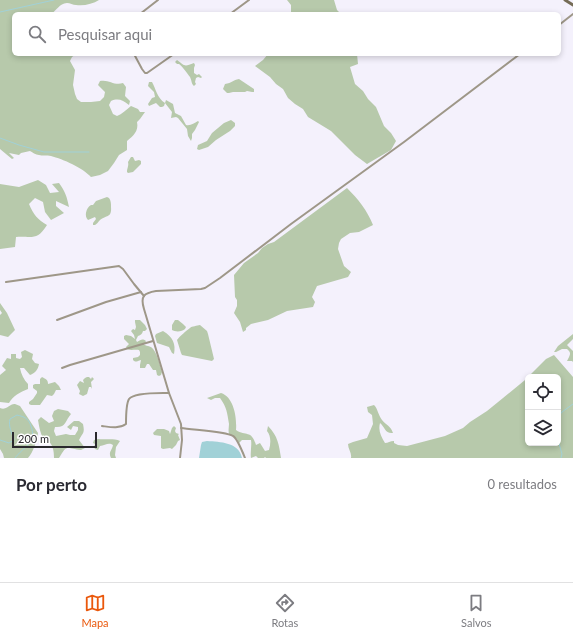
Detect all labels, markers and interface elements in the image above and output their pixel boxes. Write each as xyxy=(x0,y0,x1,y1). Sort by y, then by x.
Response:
search box xyxy=(12,12,561,56)
icon: search xyxy=(26,23,48,45)
text: Pesquisar aqui xyxy=(58,25,152,43)
map controls xyxy=(525,374,561,446)
button: locate xyxy=(525,374,561,410)
button: layers xyxy=(525,410,561,446)
scale bar xyxy=(12,430,97,449)
text: 200 m xyxy=(18,432,49,445)
text: Por perto xyxy=(16,474,87,495)
text: 0 resultados xyxy=(487,476,557,492)
tab: Mapa xyxy=(81,592,109,629)
tab: Rotas xyxy=(271,592,298,629)
tab: Salvos xyxy=(461,592,492,629)

